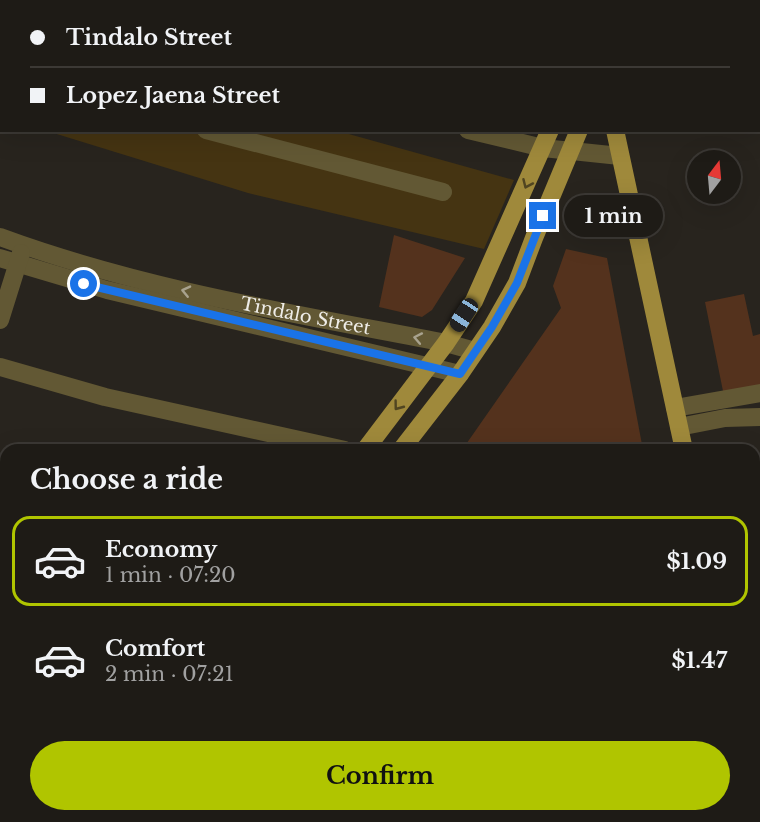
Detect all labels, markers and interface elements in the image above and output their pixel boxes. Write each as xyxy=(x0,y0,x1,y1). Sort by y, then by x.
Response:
text: Tindalo Street xyxy=(66,24,232,51)
text: Lopez Jaena Street xyxy=(66,82,280,109)
north arrow xyxy=(687,150,741,204)
map controls xyxy=(687,150,741,204)
one-way arrow xyxy=(522,178,534,189)
callout: 1 min xyxy=(564,195,663,237)
route end xyxy=(529,202,556,229)
text: 1 min xyxy=(585,204,642,228)
route start xyxy=(70,270,97,297)
one-way arrow xyxy=(181,285,191,298)
street label: Tindalo Street xyxy=(239,293,372,339)
car xyxy=(447,295,481,335)
one-way arrow xyxy=(413,332,423,345)
one-way arrow xyxy=(395,400,406,411)
text: Choose a ride xyxy=(30,463,223,496)
icon: car xyxy=(33,534,87,588)
text: Economy xyxy=(105,536,217,563)
text: $1.09 xyxy=(667,548,727,575)
text: 1 min · 07:20 xyxy=(105,563,236,587)
icon: car xyxy=(33,633,87,687)
text: Comfort xyxy=(105,635,205,662)
text: $1.47 xyxy=(672,647,727,674)
text: 2 min · 07:21 xyxy=(105,662,234,686)
button: Confirm xyxy=(30,741,730,810)

